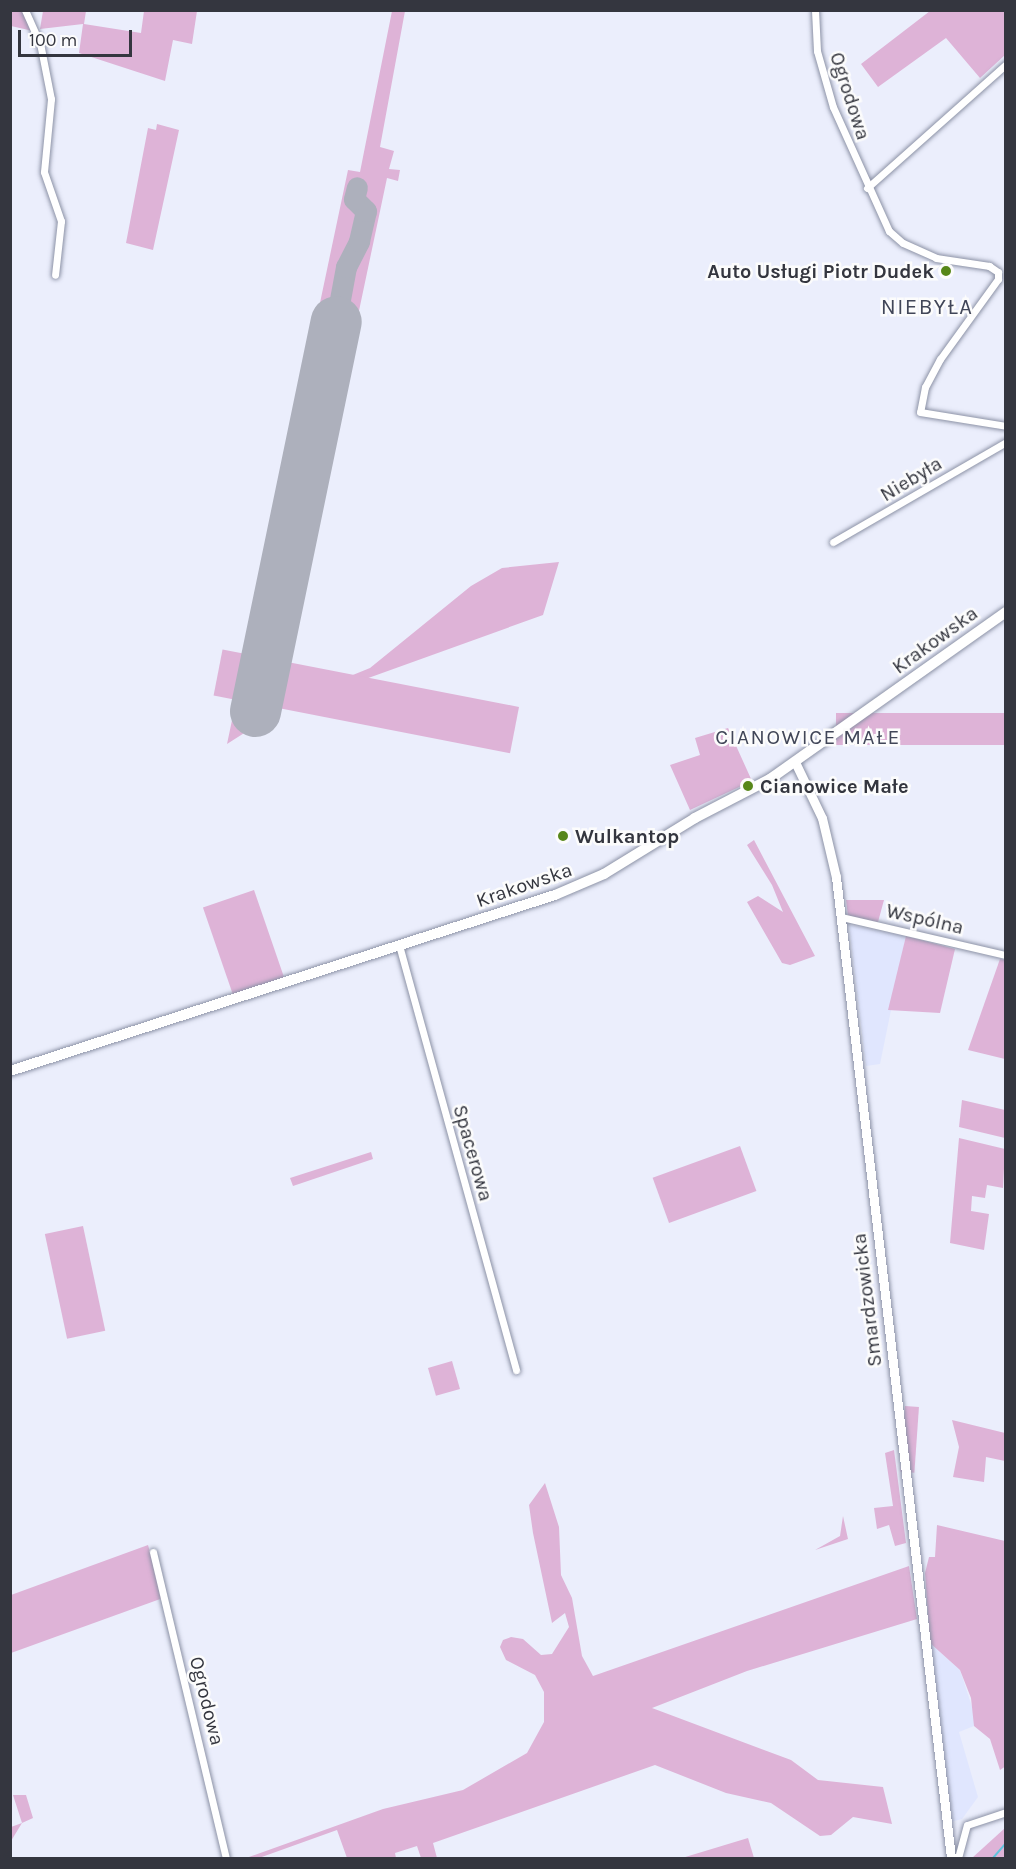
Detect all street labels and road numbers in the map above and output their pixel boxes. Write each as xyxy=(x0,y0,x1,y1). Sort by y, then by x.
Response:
street label: Ogrodowa xyxy=(825,49,875,143)
street label: Niebyła xyxy=(876,451,946,507)
street label: Krakowska xyxy=(888,601,982,679)
street label: Krakowska xyxy=(473,857,575,913)
street label: Wspólna xyxy=(884,898,966,940)
street label: Spacerowa xyxy=(448,1102,498,1204)
street label: Smardzowicka xyxy=(847,1232,887,1368)
street label: Ogrodowa xyxy=(184,1654,230,1748)

